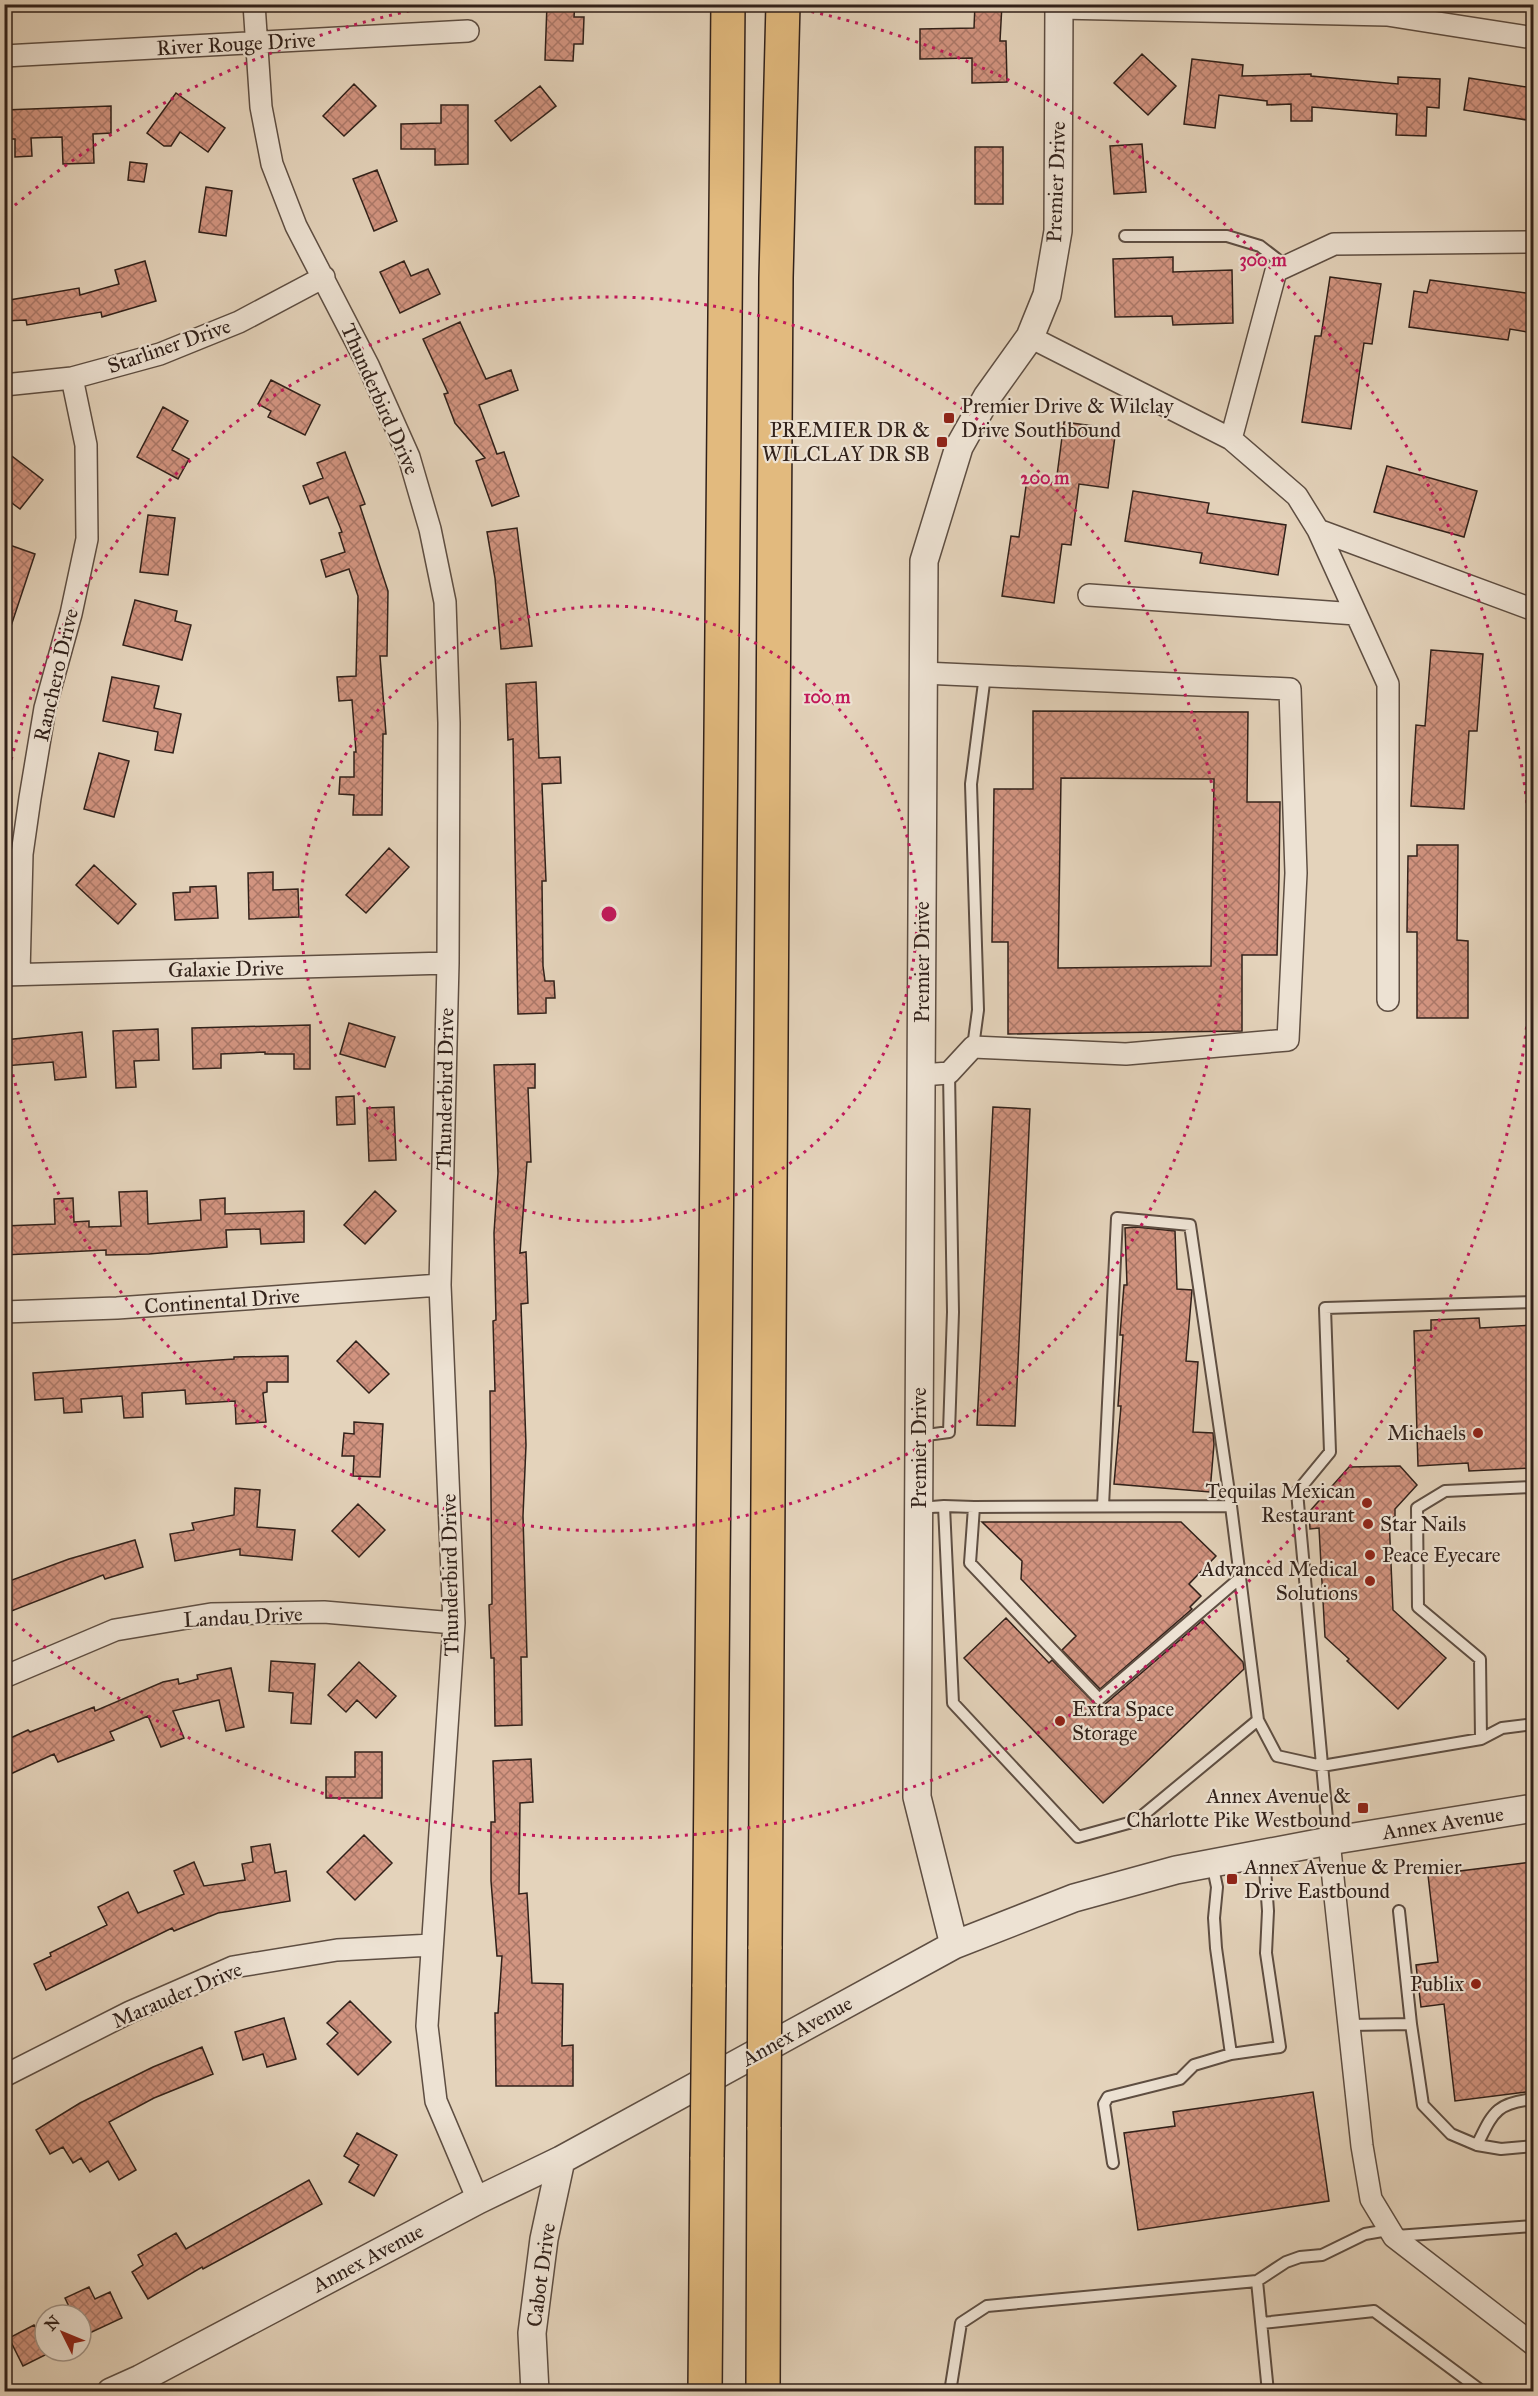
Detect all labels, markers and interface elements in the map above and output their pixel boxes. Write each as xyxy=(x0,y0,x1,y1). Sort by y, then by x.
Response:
street label: River Rouge Drive xyxy=(156,27,317,61)
street label: Premier Drive xyxy=(1041,121,1071,243)
text: 300 m xyxy=(1239,249,1287,272)
street label: Starliner Drive xyxy=(104,313,234,379)
street label: Thunderbird Drive xyxy=(335,319,425,479)
place label: Premier Drive & Wilclay Drive Southbound xyxy=(961,393,1175,443)
marker: Premier Drive & Wilclay Drive Southbound xyxy=(942,411,956,425)
place label: PREMIER DR & WILCLAY DR SB xyxy=(762,417,930,467)
marker: PREMIER DR & WILCLAY DR SB xyxy=(935,435,949,449)
text: 200 m xyxy=(1021,467,1070,489)
street label: Ranchero Drive xyxy=(28,606,84,744)
text: 100 m xyxy=(804,686,851,708)
street label: Premier Drive xyxy=(909,901,935,1023)
centre of rings xyxy=(599,904,619,924)
street label: Galaxie Drive xyxy=(168,955,284,983)
street label: Thunderbird Drive xyxy=(431,1007,459,1171)
street label: Continental Drive xyxy=(143,1283,301,1319)
street label: Premier Drive xyxy=(906,1387,932,1509)
place label: Michaels xyxy=(1387,1420,1466,1446)
marker: Michaels xyxy=(1471,1426,1485,1440)
place label: Tequilas Mexican Restaurant xyxy=(1206,1478,1356,1528)
street label: Thunderbird Drive xyxy=(436,1493,464,1657)
marker: Tequilas Mexican Restaurant xyxy=(1360,1496,1374,1510)
place label: Star Nails xyxy=(1380,1511,1466,1537)
marker: Star Nails xyxy=(1361,1517,1375,1531)
place label: Peace Eyecare xyxy=(1382,1542,1501,1568)
marker: Peace Eyecare xyxy=(1363,1548,1377,1562)
place label: Advanced Medical Solutions xyxy=(1200,1556,1358,1606)
marker: Advanced Medical Solutions xyxy=(1363,1574,1377,1588)
street label: Landau Drive xyxy=(183,1601,304,1633)
place label: Extra Space Storage xyxy=(1072,1696,1174,1746)
marker: Extra Space Storage xyxy=(1053,1714,1067,1728)
place label: Annex Avenue & Charlotte Pike Westbound xyxy=(1126,1783,1351,1833)
marker: Annex Avenue & Charlotte Pike Westbound xyxy=(1356,1801,1370,1815)
street label: Annex Avenue xyxy=(1379,1801,1506,1846)
place label: Annex Avenue & Premier Drive Eastbound xyxy=(1243,1854,1462,1904)
marker: Annex Avenue & Premier Drive Eastbound xyxy=(1225,1872,1239,1886)
street label: Marauder Drive xyxy=(108,1956,246,2034)
place label: Publix xyxy=(1410,1971,1465,1997)
marker: Publix xyxy=(1469,1977,1483,1991)
street label: Annex Avenue xyxy=(736,1990,857,2073)
street label: Annex Avenue xyxy=(307,2218,428,2299)
street label: Cabot Drive xyxy=(521,2221,561,2329)
north arrow xyxy=(33,2303,93,2363)
text: N xyxy=(41,2311,64,2335)

